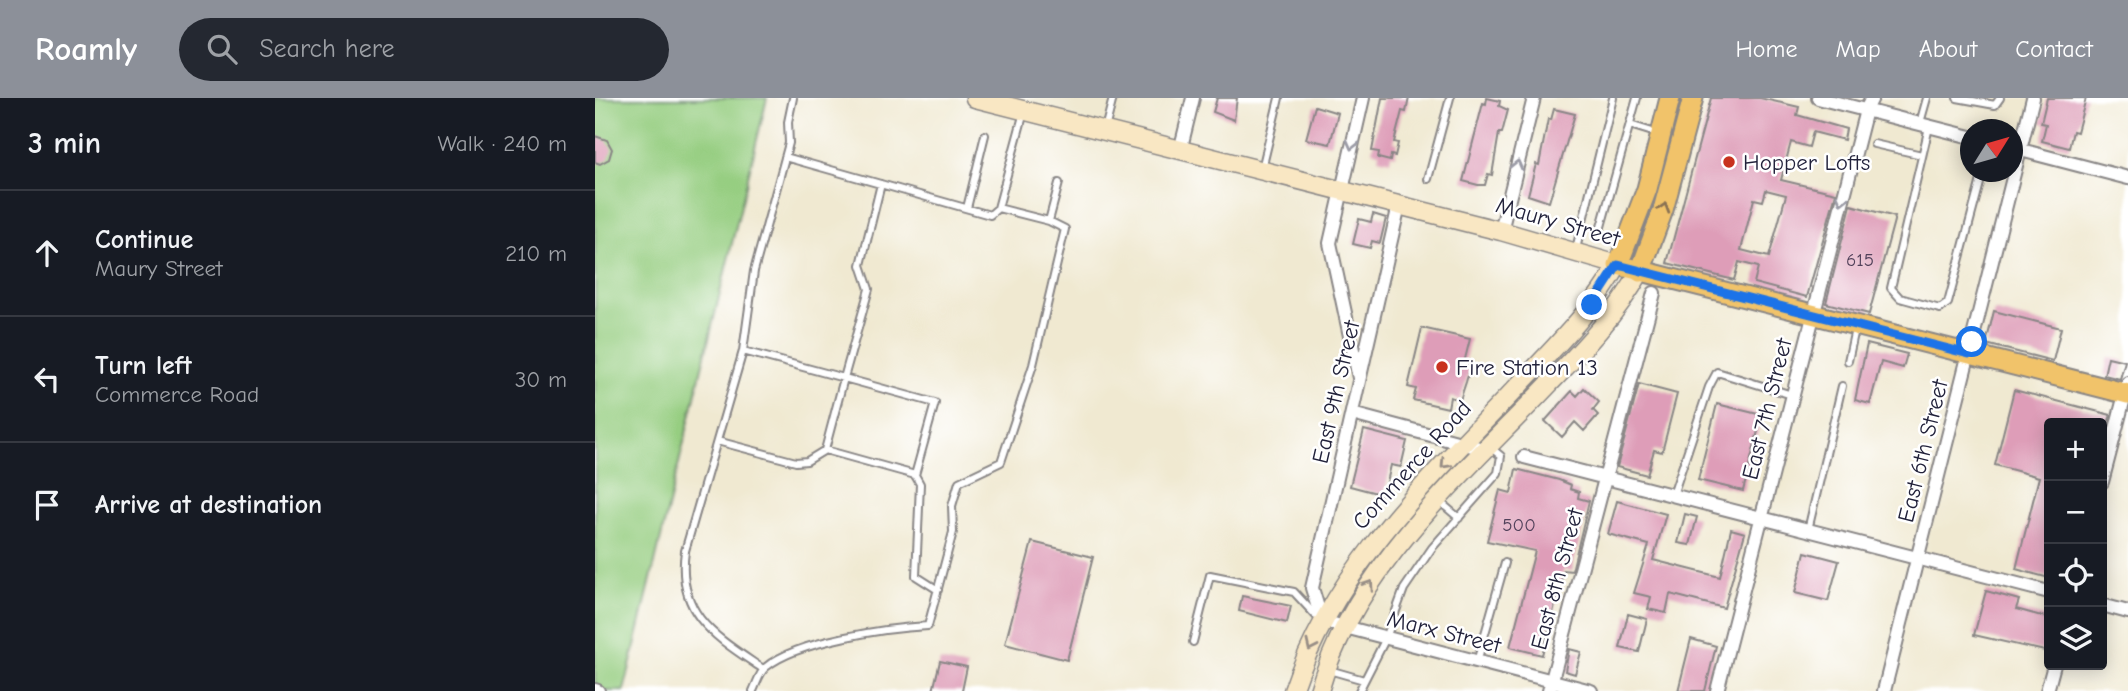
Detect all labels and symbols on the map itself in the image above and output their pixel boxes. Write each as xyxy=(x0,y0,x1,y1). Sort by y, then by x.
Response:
north arrow xyxy=(1960,119,2023,182)
one-way arrow xyxy=(1346,139,1360,151)
place label: Hopper Lofts xyxy=(1743,149,1870,176)
marker: Hopper Lofts xyxy=(1721,154,1737,170)
one-way arrow xyxy=(1509,159,1523,171)
street label: Maury Street xyxy=(1493,191,1624,253)
one-way arrow xyxy=(1836,194,1850,206)
one-way arrow xyxy=(1655,202,1670,214)
house number: 615 xyxy=(1846,249,1874,271)
route end xyxy=(1576,289,1607,320)
street label: East 9th Street xyxy=(1306,316,1366,466)
route start xyxy=(1956,326,1987,357)
street label: East 7th Street xyxy=(1736,334,1798,482)
place label: Fire Station 13 xyxy=(1456,354,1598,381)
marker: Fire Station 13 xyxy=(1434,359,1450,375)
street label: East 6th Street xyxy=(1892,375,1954,525)
street label: Commerce Road xyxy=(1347,395,1477,535)
one-way arrow xyxy=(1440,455,1453,468)
street label: East 8th Street xyxy=(1525,504,1589,653)
house number: 500 xyxy=(1502,514,1536,536)
one-way arrow xyxy=(1361,580,1374,593)
street label: Marx Street xyxy=(1384,605,1505,660)
one-way arrow xyxy=(1305,638,1319,651)

